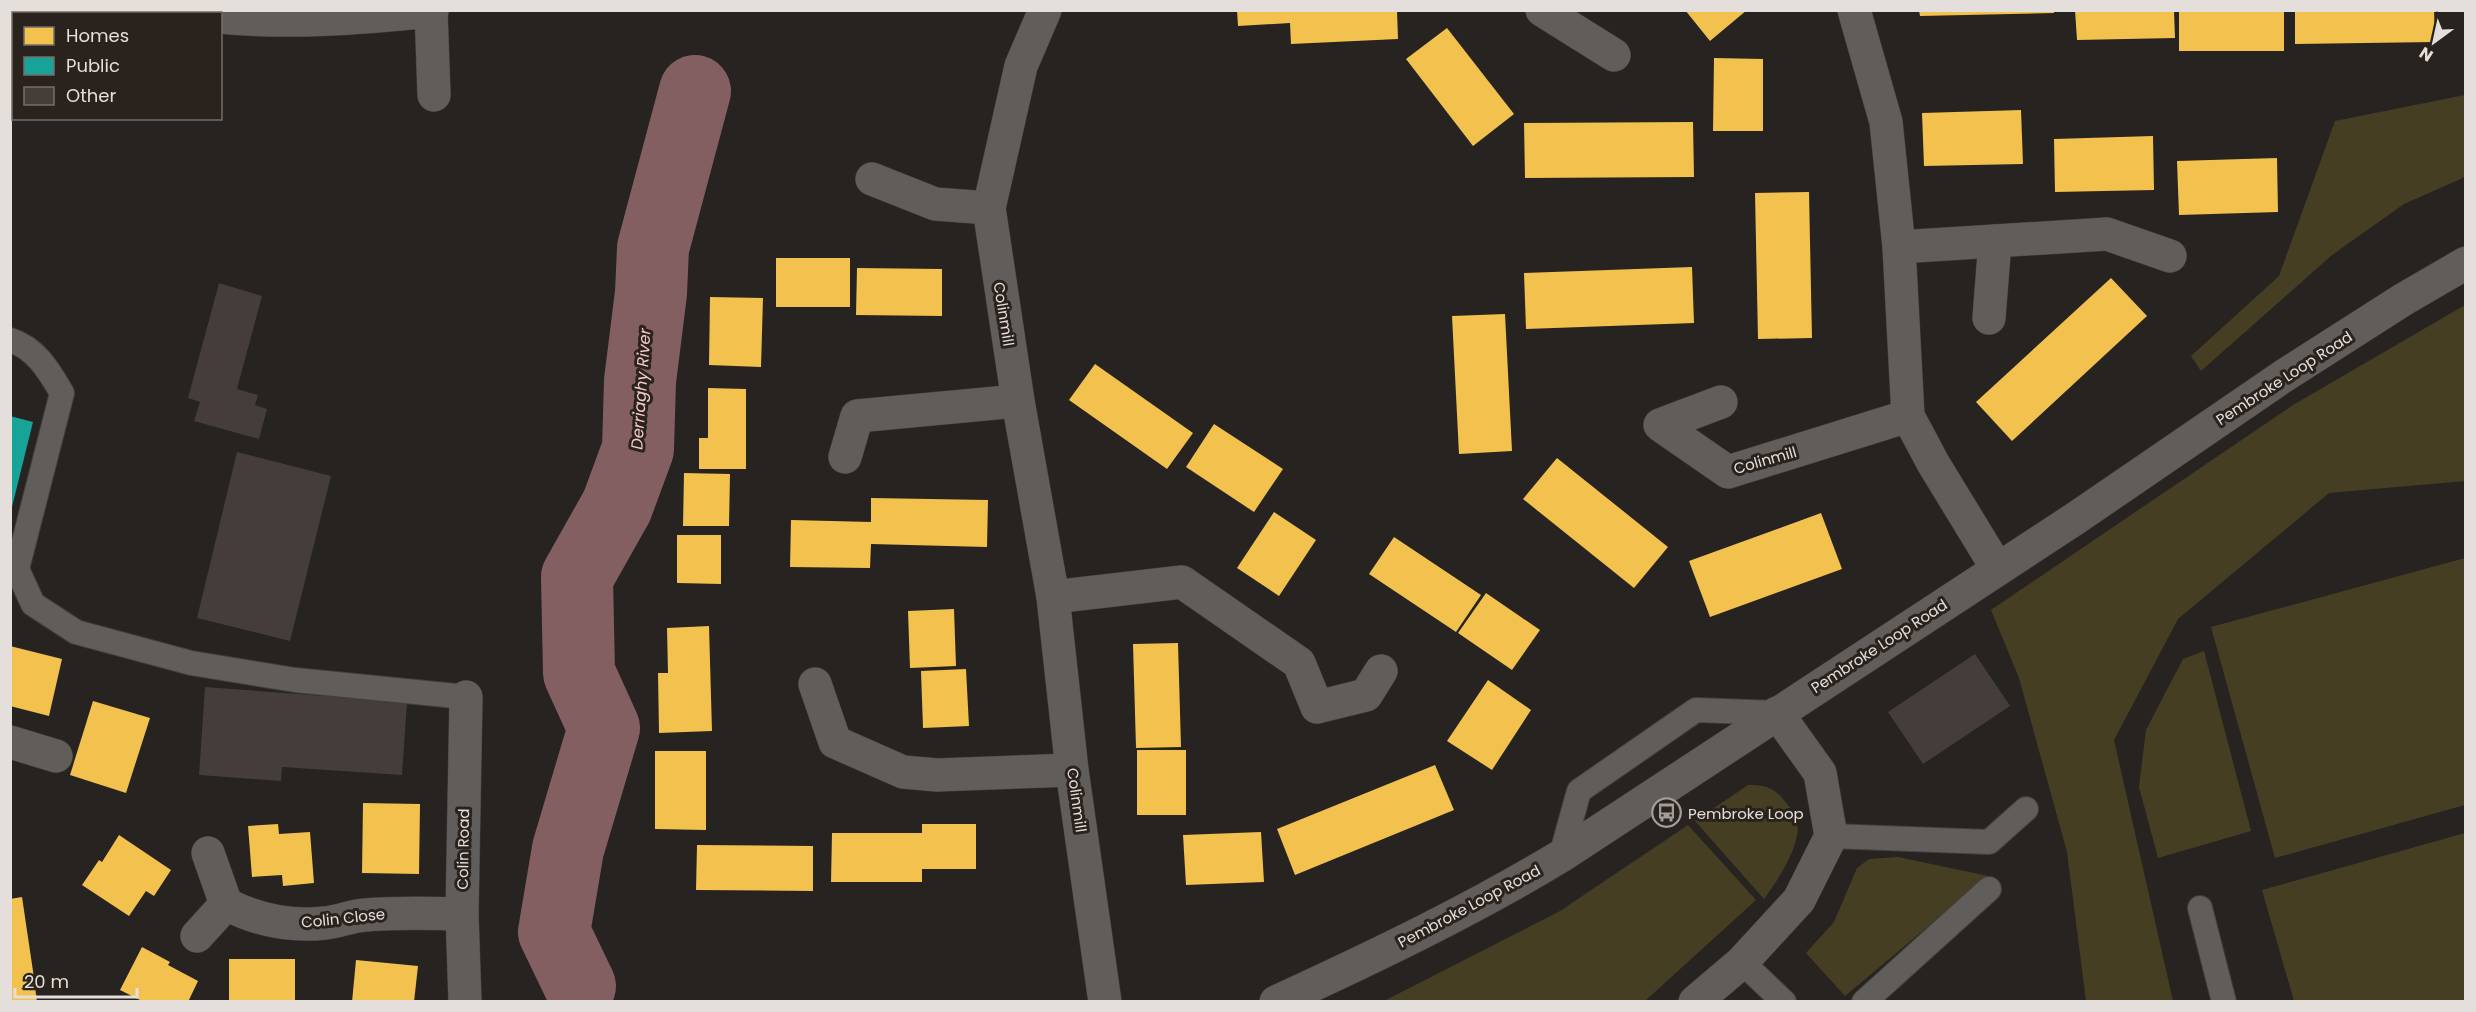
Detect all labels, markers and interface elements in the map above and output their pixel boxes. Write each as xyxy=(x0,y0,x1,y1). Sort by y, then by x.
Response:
legend xyxy=(12,12,222,120)
north arrow xyxy=(2404,12,2464,72)
text: Homes xyxy=(66,23,129,48)
text: N xyxy=(2415,41,2437,67)
text: Public xyxy=(66,53,120,78)
text: Other xyxy=(66,83,116,108)
street label: Colinmill xyxy=(989,280,1019,348)
street label: Pembroke Loop Road xyxy=(2212,326,2356,430)
water label: Derriaghy River xyxy=(625,327,657,450)
street label: Colinmill xyxy=(1731,441,1799,479)
street label: Pembroke Loop Road xyxy=(1807,594,1951,698)
street label: Colinmill xyxy=(1062,767,1092,833)
bus stop icon: Pembroke Loop xyxy=(1651,797,1683,829)
place label: Pembroke Loop xyxy=(1688,803,1804,824)
street label: Colin Road xyxy=(452,808,474,890)
street label: Pembroke Loop Road xyxy=(1394,859,1544,953)
street label: Colin Close xyxy=(300,903,386,933)
scale bar xyxy=(15,961,136,999)
text: 20 m xyxy=(24,969,69,994)

